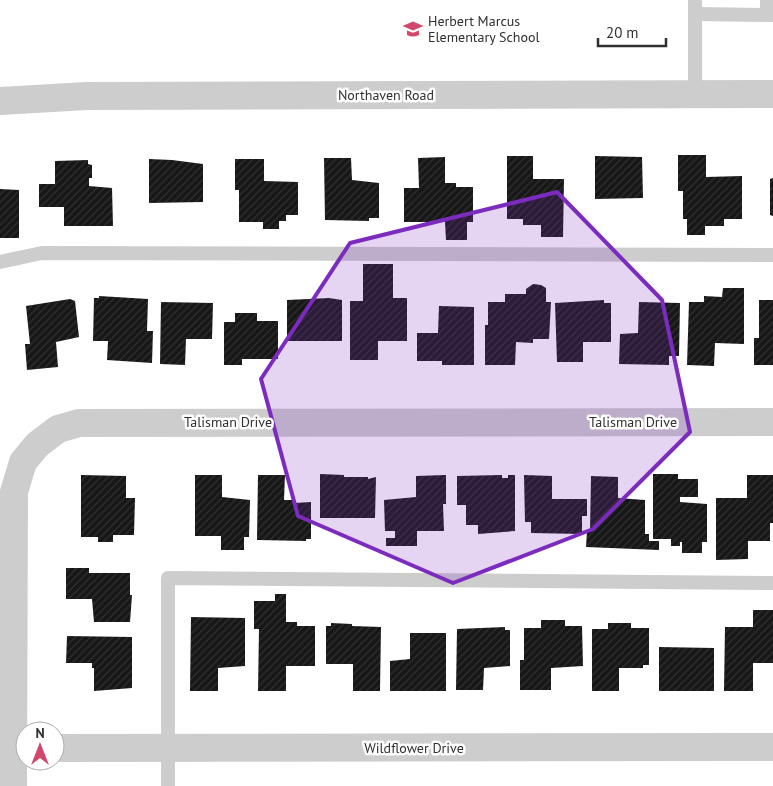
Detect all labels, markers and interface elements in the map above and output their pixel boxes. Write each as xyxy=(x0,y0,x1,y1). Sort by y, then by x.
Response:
place label: Herbert Marcus Elementary School xyxy=(428,12,540,46)
scale bar xyxy=(598,15,666,47)
school or university icon: Herbert Marcus Elementary School xyxy=(402,18,424,40)
text: 20 m xyxy=(606,23,639,42)
street label: Northaven Road xyxy=(338,86,434,104)
street label: Talisman Drive xyxy=(184,413,272,431)
street label: Talisman Drive xyxy=(589,413,677,431)
north arrow xyxy=(15,721,65,771)
text: N xyxy=(35,724,45,742)
street label: Wildflower Drive xyxy=(364,739,464,757)

